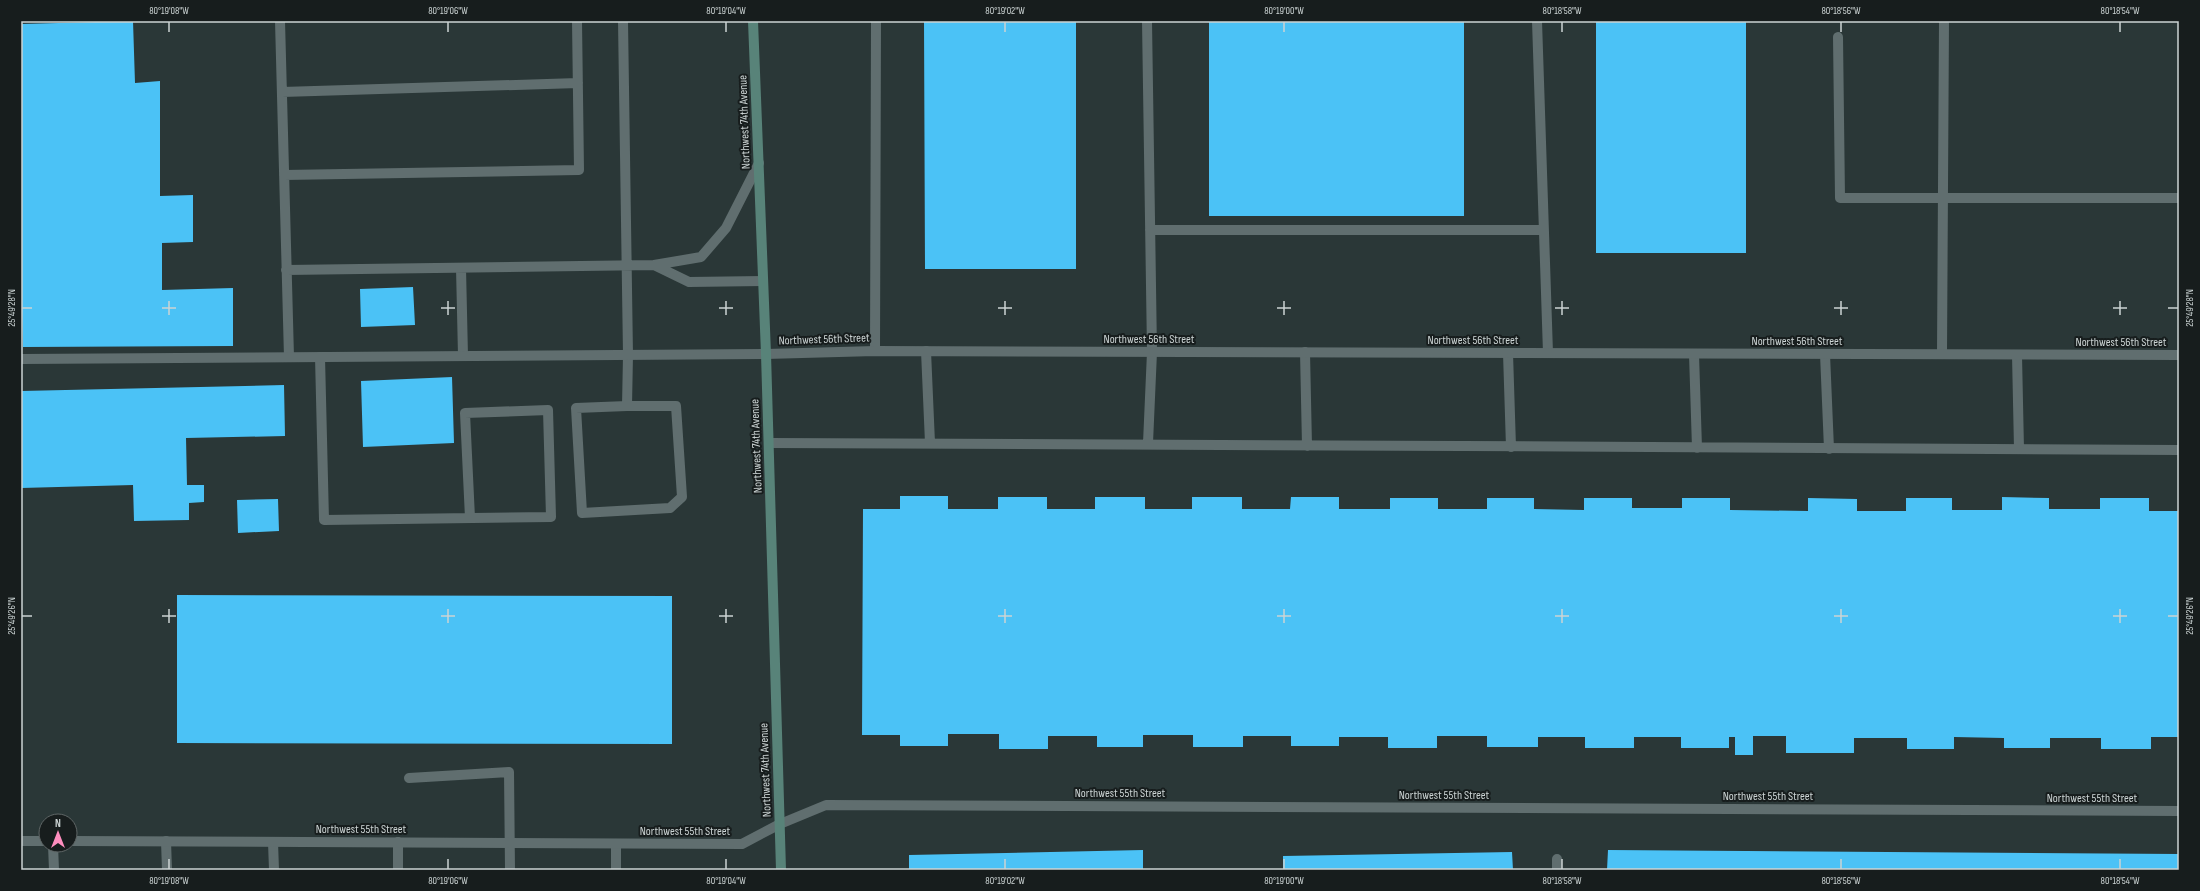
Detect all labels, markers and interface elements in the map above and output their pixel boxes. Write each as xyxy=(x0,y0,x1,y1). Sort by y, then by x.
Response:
text: 80°19'08"W xyxy=(149,5,189,17)
text: 80°19'06"W xyxy=(428,5,468,17)
text: 80°19'04"W xyxy=(706,5,746,17)
text: 80°19'02"W xyxy=(985,5,1025,17)
text: 80°19'00"W xyxy=(1264,5,1304,17)
text: 80°18'58"W xyxy=(1543,5,1582,17)
text: 80°18'56"W xyxy=(1821,5,1861,17)
text: 80°18'54"W xyxy=(2101,5,2140,17)
street label: Northwest 74th Avenue xyxy=(735,75,754,169)
text: 25°49'28"N xyxy=(6,289,18,327)
text: 25°49'28"N xyxy=(2184,289,2196,327)
street label: Northwest 56th Street xyxy=(778,330,870,349)
street label: Northwest 56th Street xyxy=(1104,332,1195,347)
street label: Northwest 56th Street xyxy=(1428,333,1519,348)
street label: Northwest 56th Street xyxy=(1752,334,1843,349)
street label: Northwest 56th Street xyxy=(2076,335,2167,350)
street label: Northwest 74th Avenue xyxy=(747,399,766,493)
text: 25°49'26"N xyxy=(6,597,18,635)
text: 25°49'26"N xyxy=(2184,597,2196,635)
street label: Northwest 74th Avenue xyxy=(756,723,775,817)
street label: Northwest 55th Street xyxy=(1075,786,1166,801)
street label: Northwest 55th Street xyxy=(1399,788,1490,803)
street label: Northwest 55th Street xyxy=(1723,789,1814,804)
street label: Northwest 55th Street xyxy=(2047,791,2138,806)
north arrow xyxy=(38,813,78,853)
text: N xyxy=(55,817,61,830)
street label: Northwest 55th Street xyxy=(316,822,407,837)
street label: Northwest 55th Street xyxy=(640,824,731,839)
text: 80°19'08"W xyxy=(149,875,189,887)
text: 80°19'06"W xyxy=(428,875,468,887)
text: 80°19'04"W xyxy=(706,875,746,887)
text: 80°19'02"W xyxy=(985,875,1025,887)
text: 80°19'00"W xyxy=(1264,875,1304,887)
text: 80°18'58"W xyxy=(1543,875,1582,887)
text: 80°18'56"W xyxy=(1821,875,1861,887)
text: 80°18'54"W xyxy=(2101,875,2140,887)

